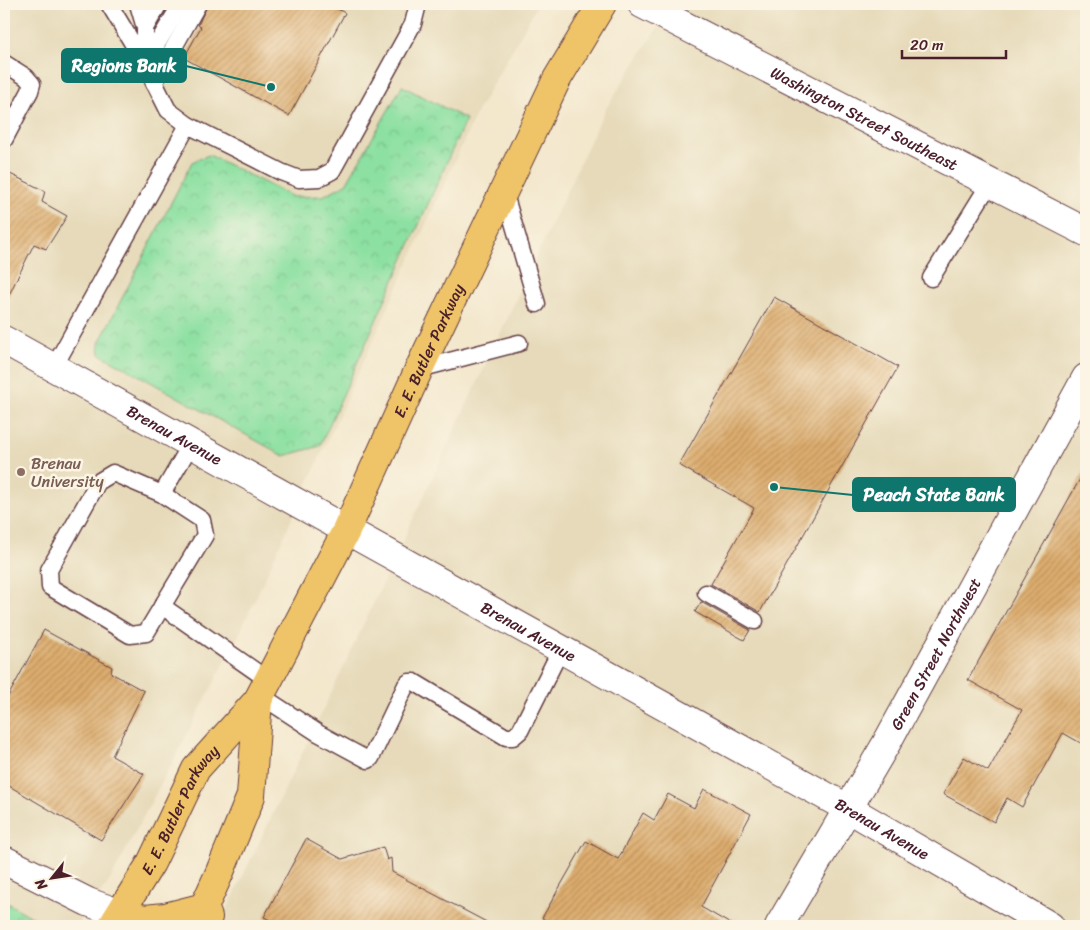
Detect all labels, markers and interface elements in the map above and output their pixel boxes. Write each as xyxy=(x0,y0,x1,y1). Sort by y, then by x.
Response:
scale bar xyxy=(902,28,1006,60)
text: 20 m xyxy=(910,32,944,58)
callout: Regions Bank xyxy=(62,49,186,82)
text: Regions Bank xyxy=(71,50,177,82)
street label: Washington Street Southeast xyxy=(765,58,963,179)
street label: E. E. Butler Parkway xyxy=(384,278,472,422)
street label: Brenau Avenue xyxy=(121,396,228,473)
place label: Brenau University xyxy=(31,449,105,496)
marker: Brenau University xyxy=(15,466,27,478)
callout: Peach State Bank xyxy=(853,478,1015,511)
text: Peach State Bank xyxy=(863,479,1005,511)
street label: Green Street Northwest xyxy=(882,572,989,735)
street label: Brenau Avenue xyxy=(475,593,582,670)
street label: E. E. Butler Parkway xyxy=(132,737,227,881)
street label: Brenau Avenue xyxy=(830,789,935,868)
north arrow xyxy=(28,852,78,902)
text: N xyxy=(28,874,55,896)

